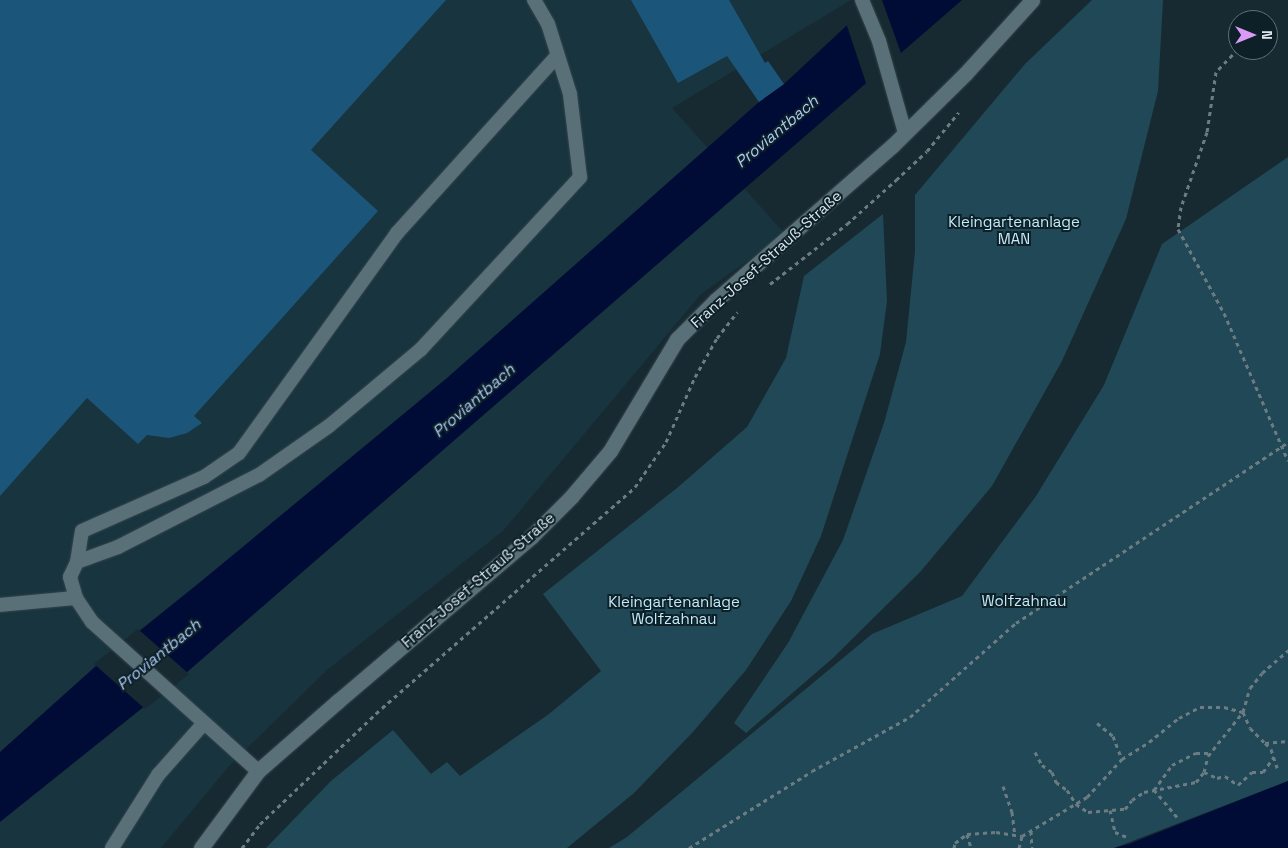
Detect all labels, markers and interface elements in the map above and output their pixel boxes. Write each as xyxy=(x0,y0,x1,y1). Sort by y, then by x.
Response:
north arrow xyxy=(1228,10,1278,60)
text: N xyxy=(1258,30,1276,40)
water label: Proviantbach xyxy=(732,92,822,172)
street label: Franz-Josef-Strauß-Straße xyxy=(687,186,845,332)
park label: Kleingartenanlage MAN xyxy=(948,212,1080,247)
water label: Proviantbach xyxy=(429,360,519,442)
street label: Franz-Josef-Strauß-Straße xyxy=(398,509,558,651)
park label: Kleingartenanlage Wolfzahnau xyxy=(608,592,740,627)
park label: Wolfzahnau xyxy=(982,592,1066,610)
water label: Proviantbach xyxy=(113,615,205,695)

